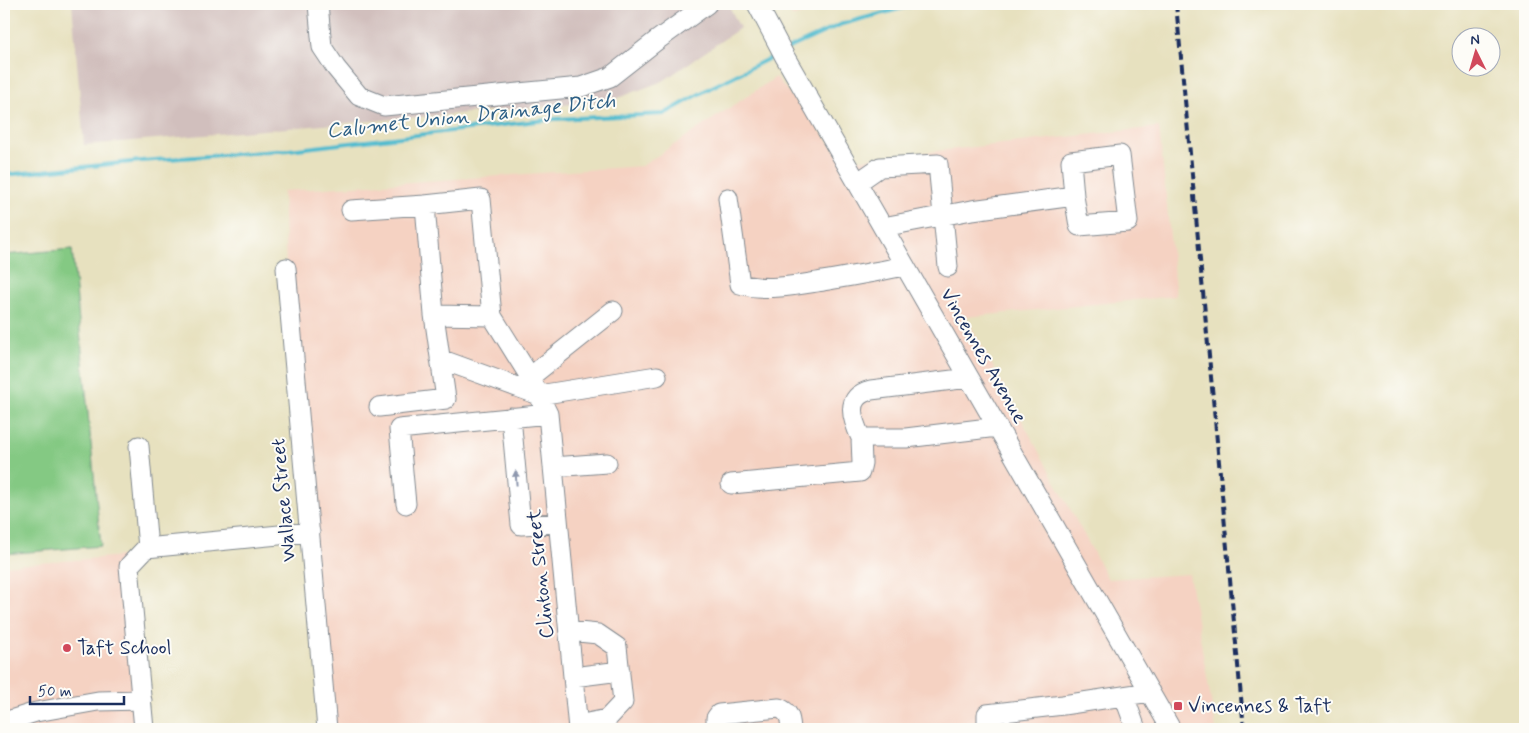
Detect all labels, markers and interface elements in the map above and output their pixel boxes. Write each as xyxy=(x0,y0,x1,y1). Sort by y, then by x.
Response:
north arrow xyxy=(1452,28,1502,78)
text: N xyxy=(1470,31,1480,49)
water label: Calumet Union Drainage Ditch xyxy=(325,87,617,145)
street label: Vincennes Avenue xyxy=(933,283,1033,429)
street label: Wallace Street xyxy=(265,437,303,563)
one-way arrow xyxy=(512,470,520,486)
street label: Clinton Street xyxy=(521,508,561,640)
place label: Taft School xyxy=(77,635,171,662)
marker: Taft School xyxy=(61,642,73,654)
scale bar xyxy=(30,673,124,705)
text: 50 m xyxy=(38,682,72,702)
place label: Vincennes & Taft xyxy=(1188,693,1332,720)
marker: Vincennes & Taft xyxy=(1172,700,1184,712)

